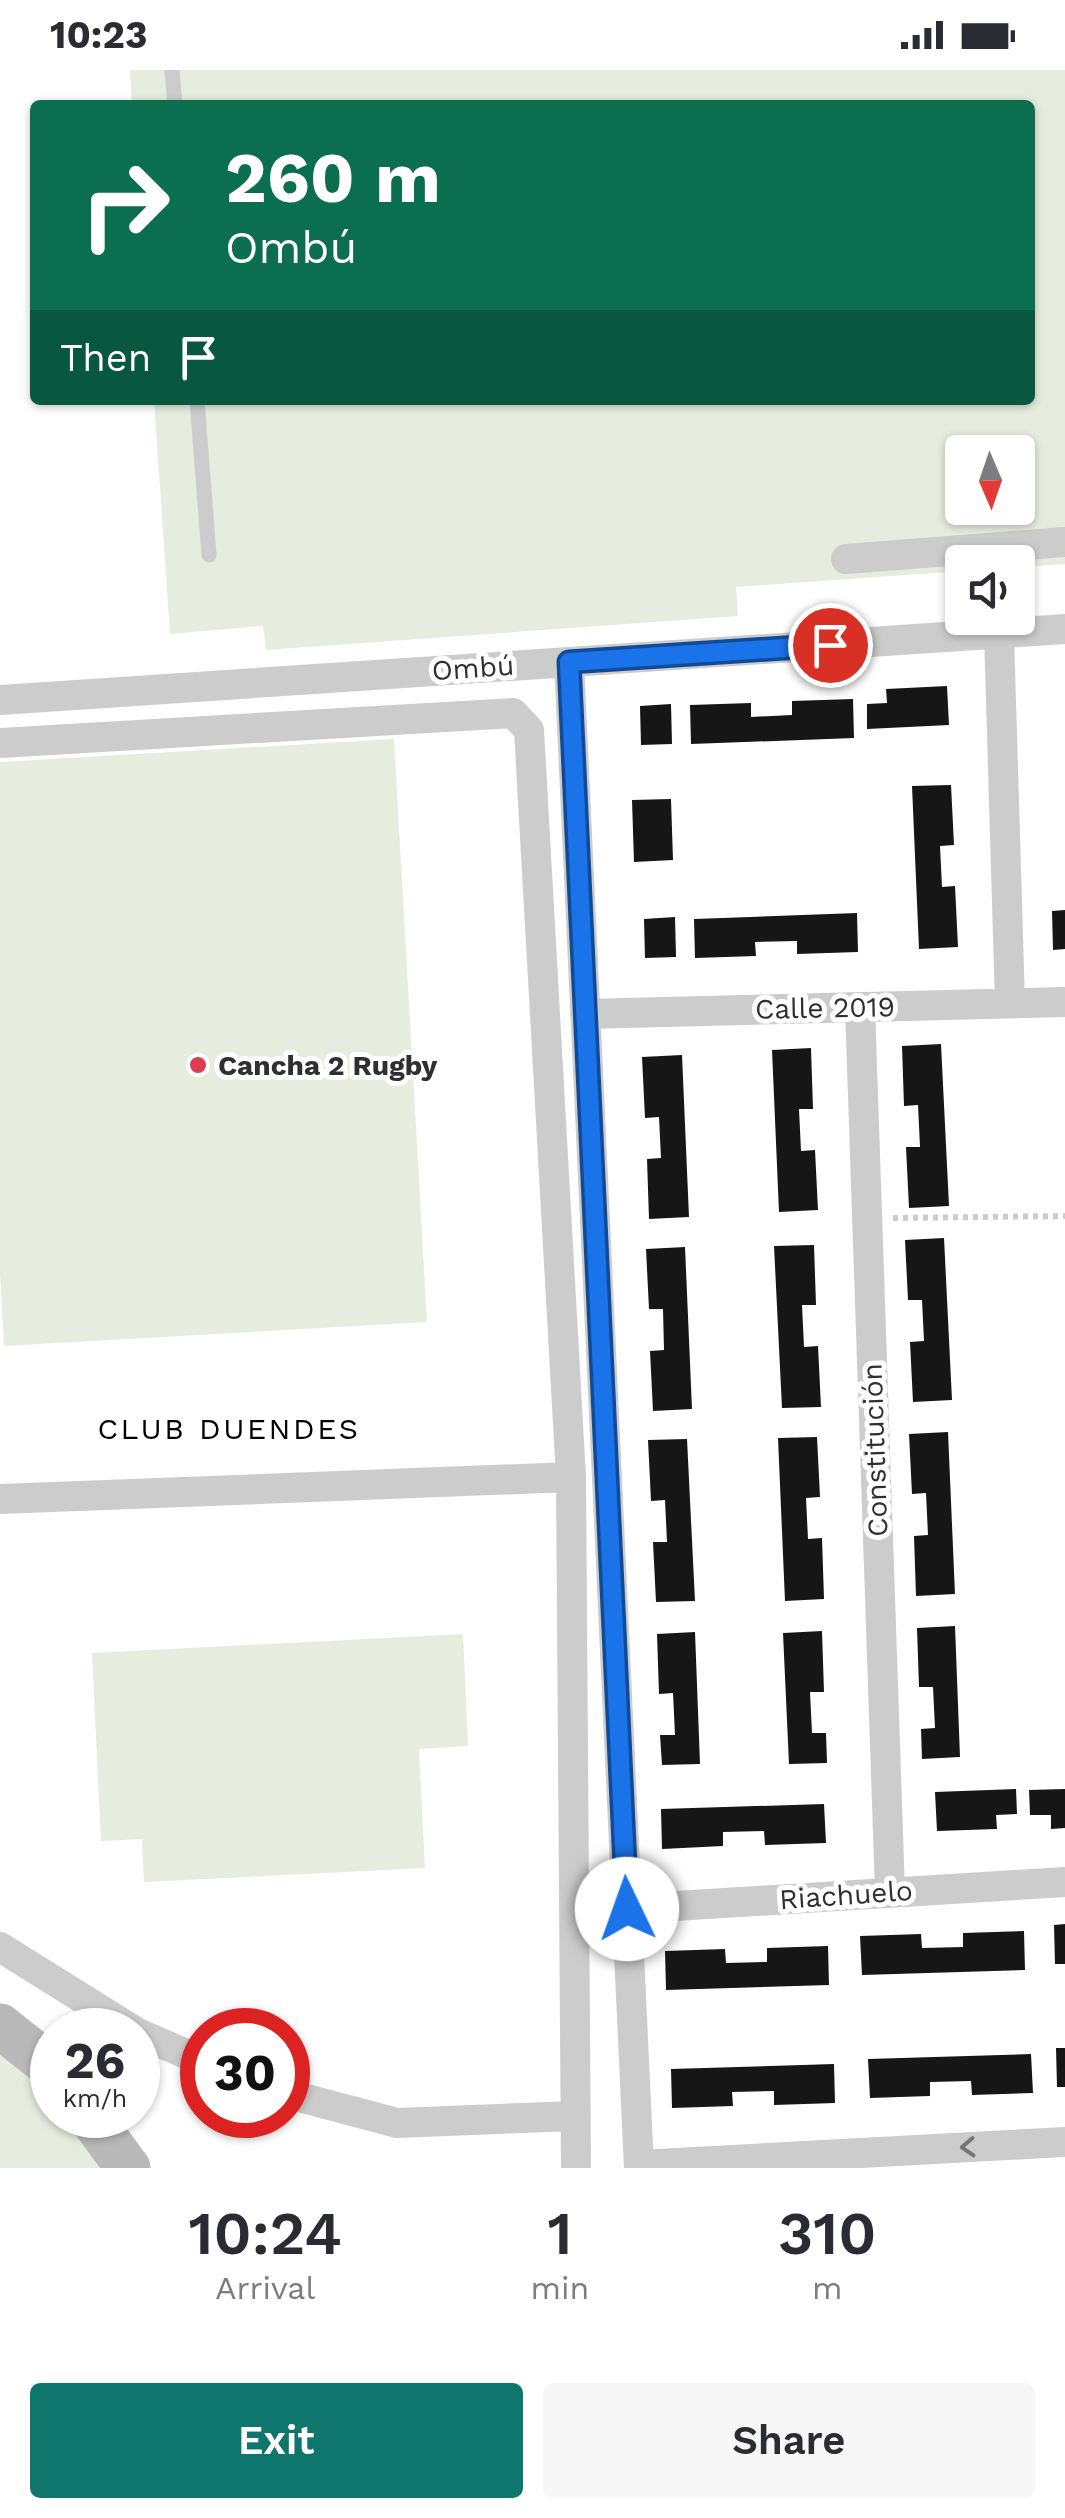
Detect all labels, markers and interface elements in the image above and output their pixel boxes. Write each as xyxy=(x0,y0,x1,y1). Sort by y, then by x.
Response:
text: 10:23 xyxy=(50,13,148,57)
text: 260 m xyxy=(225,137,441,219)
icon: right xyxy=(60,140,190,270)
text: Ombú xyxy=(225,221,357,274)
icon: arrive xyxy=(171,330,226,385)
text: Then xyxy=(60,336,151,380)
north arrow xyxy=(945,435,1035,525)
map controls xyxy=(945,435,1035,635)
button: sound xyxy=(945,545,1035,635)
pin xyxy=(788,603,873,688)
icon: arrive xyxy=(803,618,858,673)
street label: Ombú xyxy=(431,649,515,687)
street label: Calle 2019 xyxy=(755,990,895,1026)
place label: Cancha 2 Rugby xyxy=(218,1049,437,1082)
marker: Cancha 2 Rugby xyxy=(187,1054,209,1076)
street label: Constitución xyxy=(855,1363,895,1537)
district label: CLUB DUENDES xyxy=(97,1411,361,1446)
position arrow xyxy=(575,1857,679,1961)
street label: Riachuelo xyxy=(778,1874,914,1916)
speed limit sign: 30 xyxy=(180,2008,310,2138)
text: 26 xyxy=(65,2031,125,2090)
text: km/h xyxy=(63,2084,127,2113)
one-way arrow xyxy=(959,2136,975,2157)
text: 10:24 xyxy=(189,2198,342,2269)
text: 1 xyxy=(548,2198,572,2269)
text: 310 xyxy=(778,2198,876,2269)
text: Arrival xyxy=(215,2269,315,2307)
text: min xyxy=(531,2269,589,2307)
text: m xyxy=(812,2269,842,2307)
button: Exit xyxy=(30,2383,523,2498)
button: Share xyxy=(543,2383,1035,2498)

